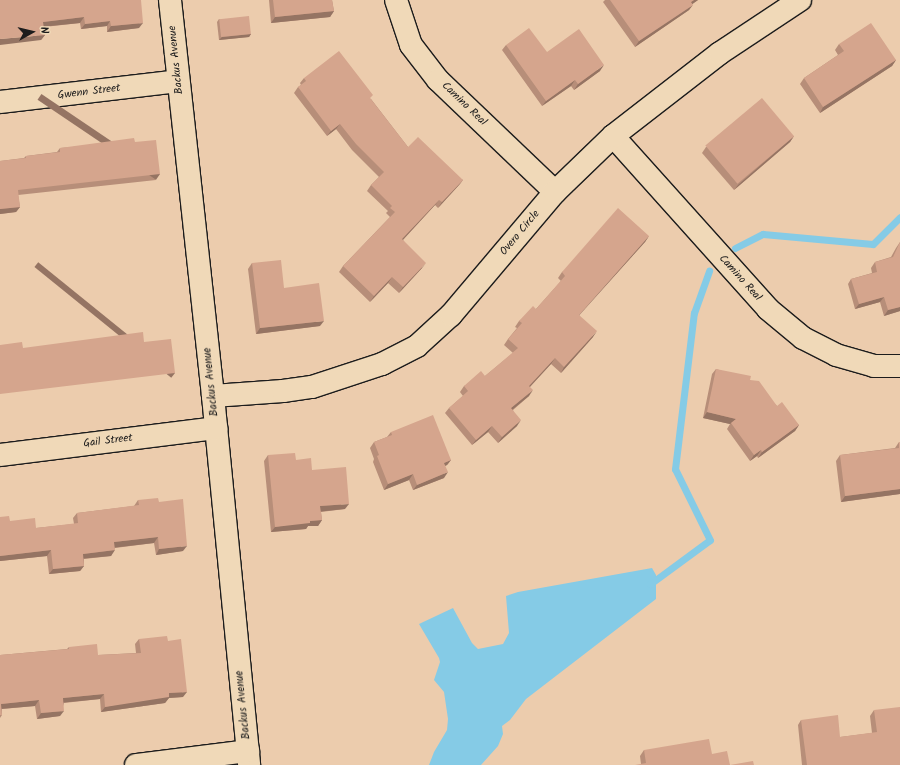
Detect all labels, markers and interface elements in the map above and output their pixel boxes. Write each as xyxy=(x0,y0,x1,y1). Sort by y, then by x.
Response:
north arrow xyxy=(12,12,52,52)
street label: Backus Avenue xyxy=(166,25,186,95)
text: N xyxy=(34,26,53,35)
street label: Camino Real xyxy=(439,79,489,129)
street label: Gwenn Street xyxy=(57,82,121,102)
street label: Overo Circle xyxy=(497,208,543,258)
street label: Camino Real xyxy=(716,252,764,304)
street label: Backus Avenue xyxy=(201,347,221,417)
street label: Gail Street xyxy=(83,431,133,451)
street label: Backus Avenue xyxy=(233,670,253,740)

